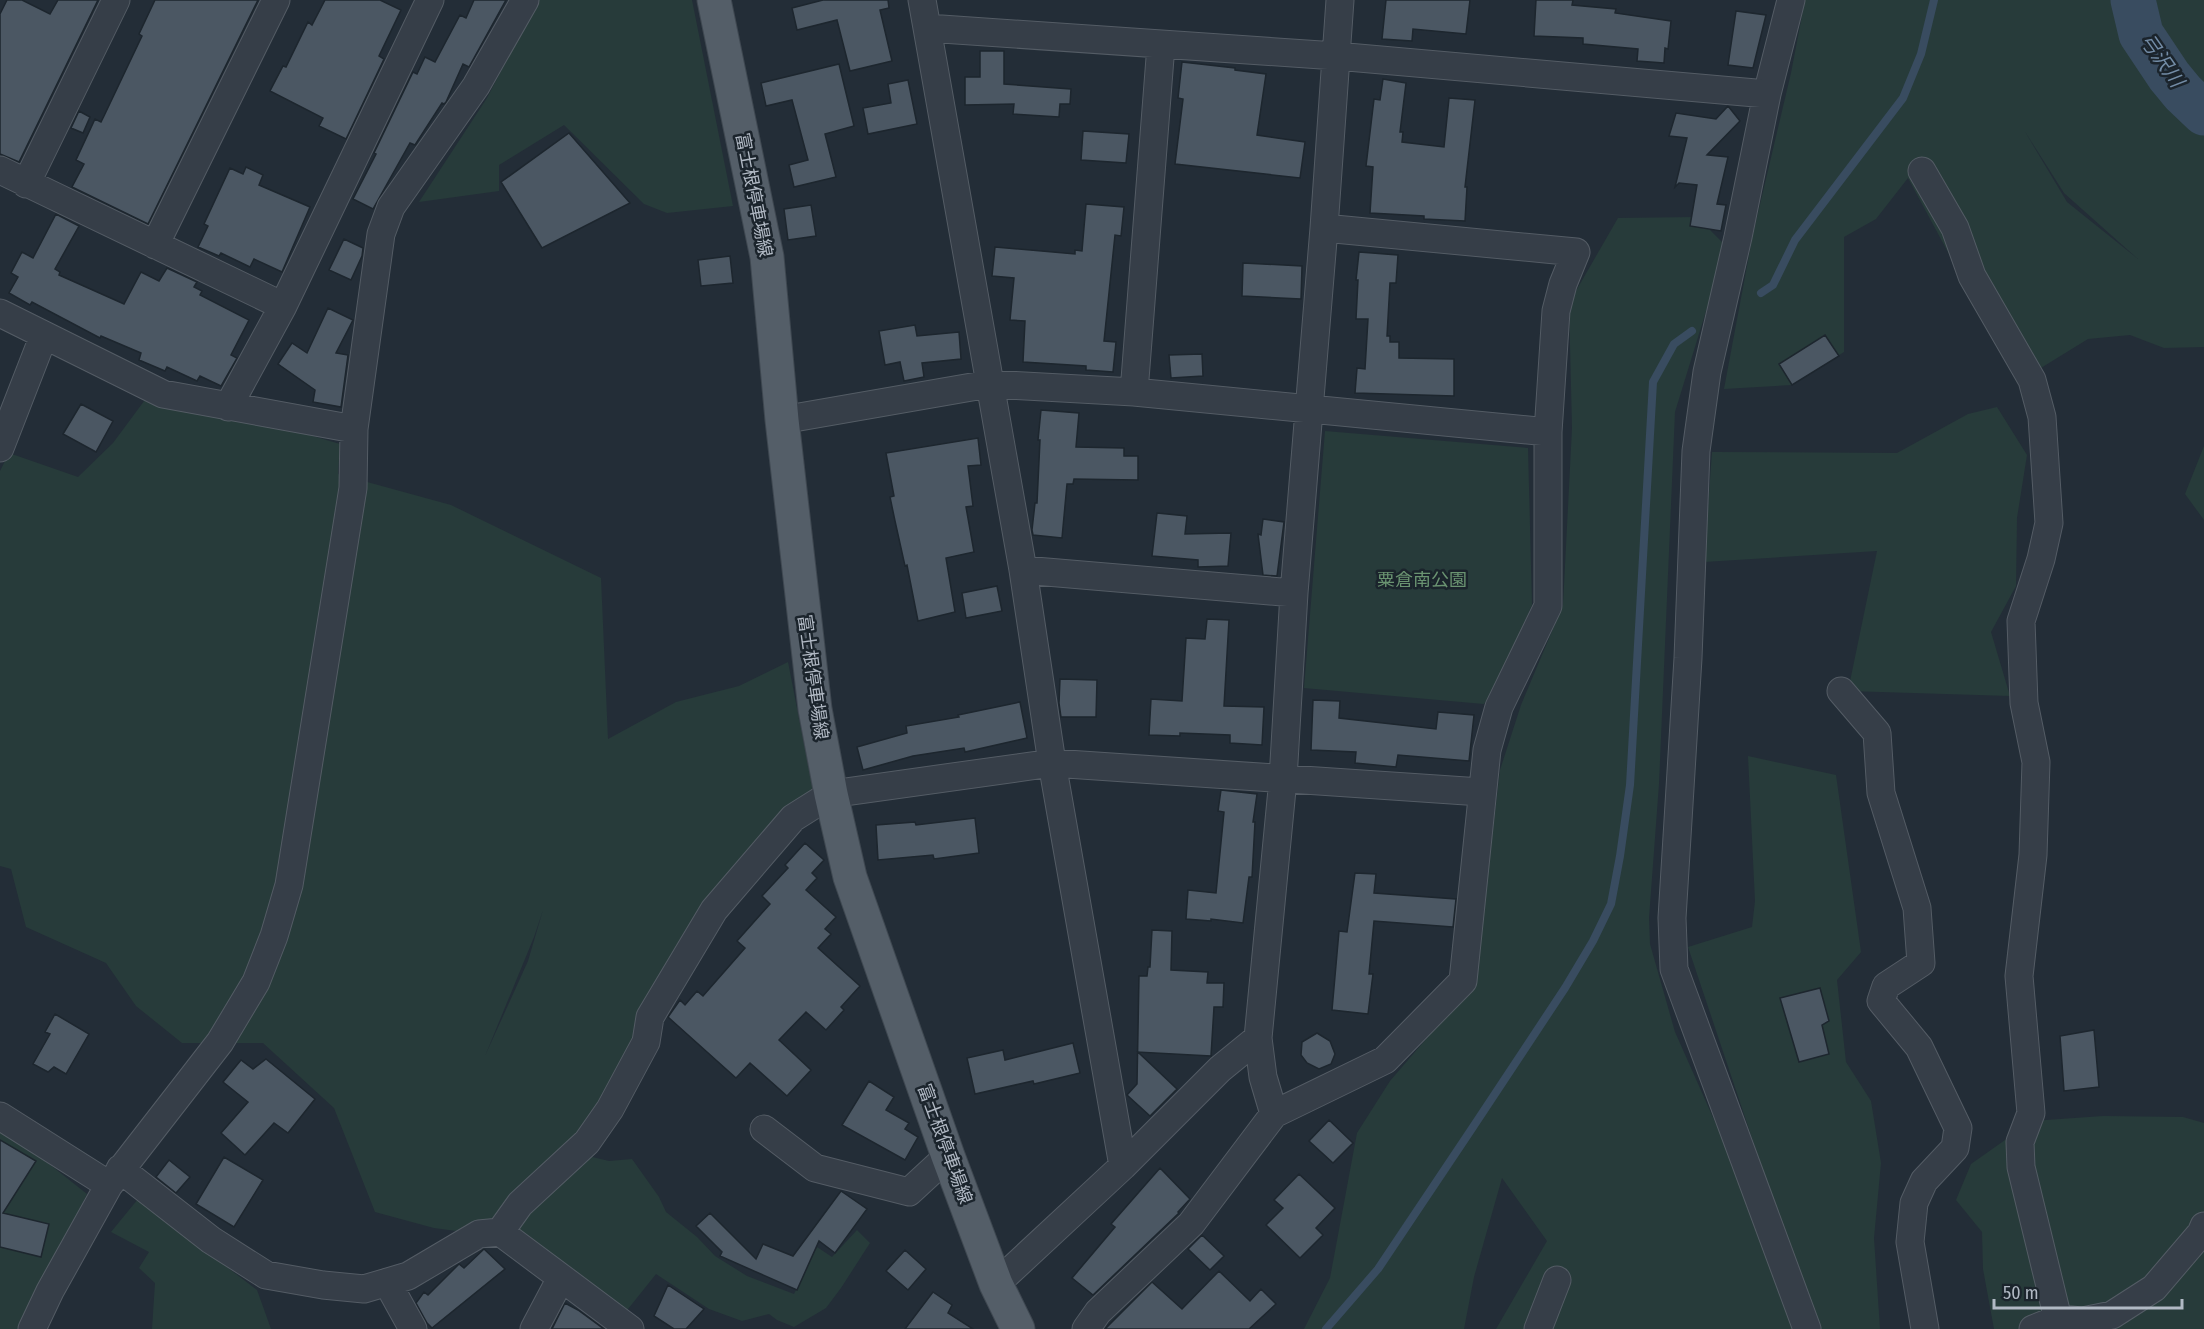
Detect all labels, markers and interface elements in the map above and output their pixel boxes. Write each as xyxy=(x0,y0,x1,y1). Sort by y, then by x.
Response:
water label: 弓沢川 xyxy=(2135,29,2190,93)
street label: 富士根停車場線 xyxy=(731,131,777,259)
park label: 粟倉南公園 xyxy=(1377,569,1467,591)
street label: 富士根停車場線 xyxy=(793,613,833,741)
street label: 富士根停車場線 xyxy=(913,1081,977,1207)
scale bar xyxy=(1994,1272,2182,1310)
text: 50 m xyxy=(2003,1282,2039,1304)

